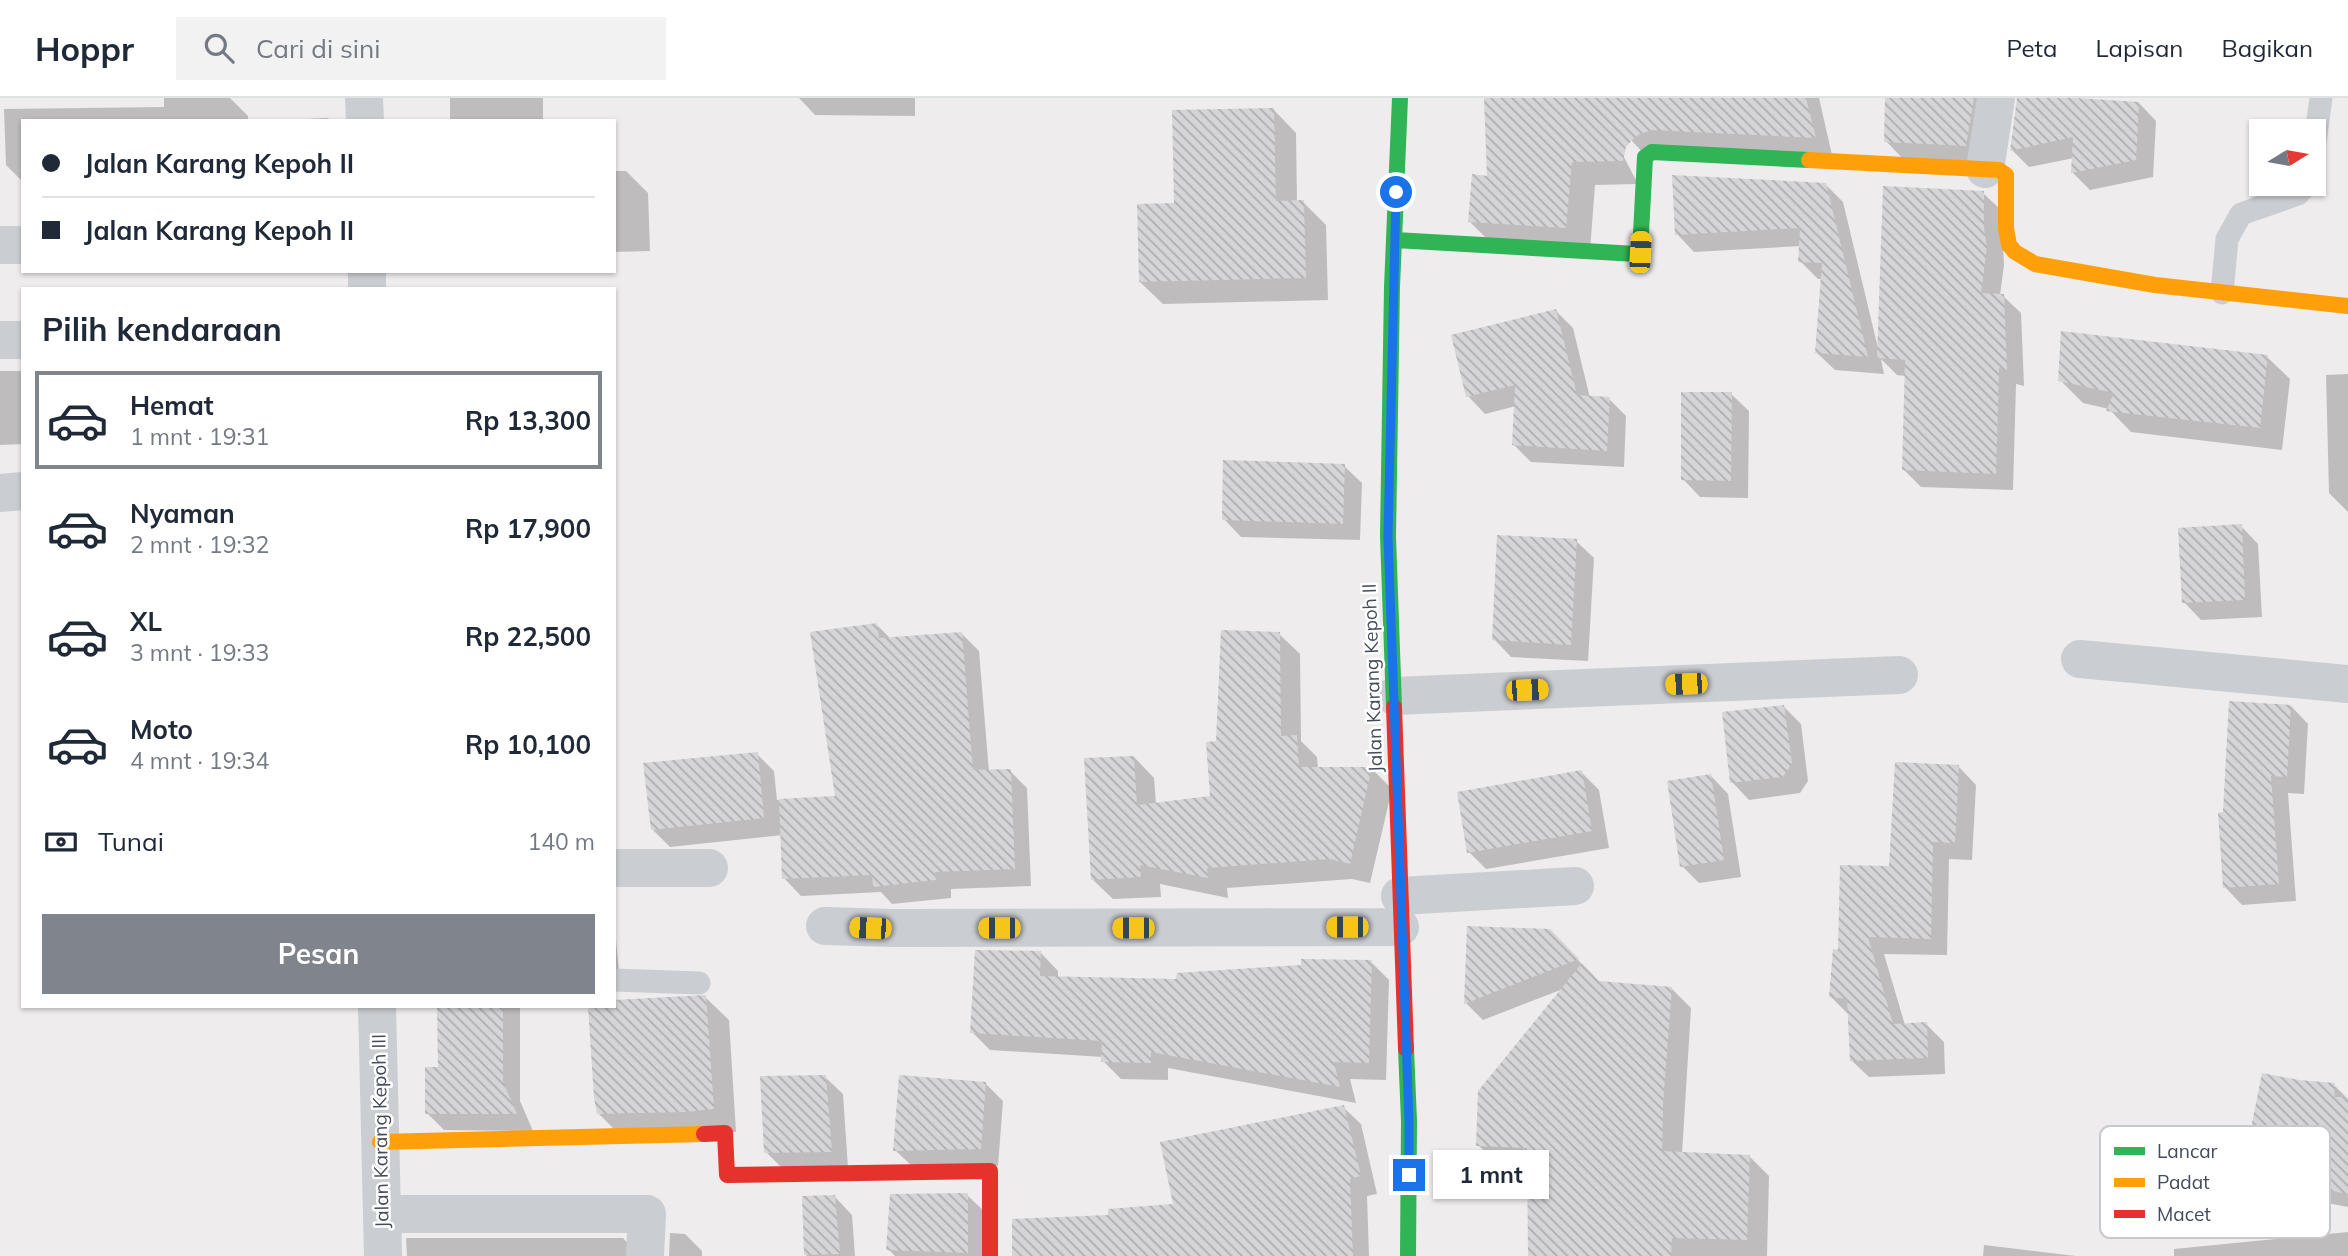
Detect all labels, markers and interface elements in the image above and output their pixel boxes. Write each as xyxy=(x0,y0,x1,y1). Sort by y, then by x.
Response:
search box xyxy=(176,17,666,80)
text: Hoppr xyxy=(35,28,134,69)
icon: search xyxy=(200,29,238,67)
text: Cari di sini xyxy=(256,32,380,65)
text: Peta xyxy=(2006,33,2057,63)
text: Lapisan xyxy=(2095,33,2183,63)
text: Bagikan xyxy=(2221,33,2313,63)
north arrow xyxy=(2249,119,2326,196)
map controls xyxy=(2249,119,2326,196)
text: Jalan Karang Kepoh II xyxy=(84,147,354,180)
route start xyxy=(1380,176,1412,208)
text: Jalan Karang Kepoh II xyxy=(84,214,354,247)
car xyxy=(1629,230,1652,274)
text: Pilih kendaraan xyxy=(42,309,282,349)
icon: car xyxy=(46,389,109,452)
text: Hemat xyxy=(130,389,214,422)
text: Rp 13,300 xyxy=(465,404,591,437)
text: 1 mnt · 19:31 xyxy=(130,422,269,451)
icon: car xyxy=(46,497,109,560)
text: Nyaman xyxy=(130,497,235,530)
text: Rp 17,900 xyxy=(465,512,591,545)
text: 2 mnt · 19:32 xyxy=(130,530,269,559)
street label: Jalan Karang Kepoh II xyxy=(1357,583,1387,773)
icon: car xyxy=(46,605,109,668)
text: XL xyxy=(130,605,162,638)
text: Rp 22,500 xyxy=(465,620,591,653)
text: 3 mnt · 19:33 xyxy=(130,638,269,667)
car xyxy=(1665,673,1708,695)
car xyxy=(1506,679,1549,701)
icon: car xyxy=(46,713,109,776)
text: Moto xyxy=(130,713,193,746)
text: Rp 10,100 xyxy=(465,728,591,761)
text: 4 mnt · 19:34 xyxy=(130,746,269,775)
icon: cash xyxy=(42,823,80,861)
text: Tunai xyxy=(98,825,164,858)
text: 140 m xyxy=(527,827,595,856)
button: Pesan xyxy=(42,914,595,994)
car xyxy=(849,917,892,939)
car xyxy=(1327,917,1369,938)
car xyxy=(979,918,1021,939)
car xyxy=(1113,918,1155,939)
street label: Jalan Karang Kepoh III xyxy=(366,1034,394,1228)
legend xyxy=(2100,1126,2330,1238)
text: Lancar xyxy=(2157,1139,2218,1163)
callout: 1 mnt xyxy=(1434,1150,1549,1200)
route end xyxy=(1393,1159,1425,1191)
text: 1 mnt xyxy=(1459,1160,1523,1189)
text: Padat xyxy=(2157,1170,2210,1194)
text: Macet xyxy=(2157,1202,2211,1226)

